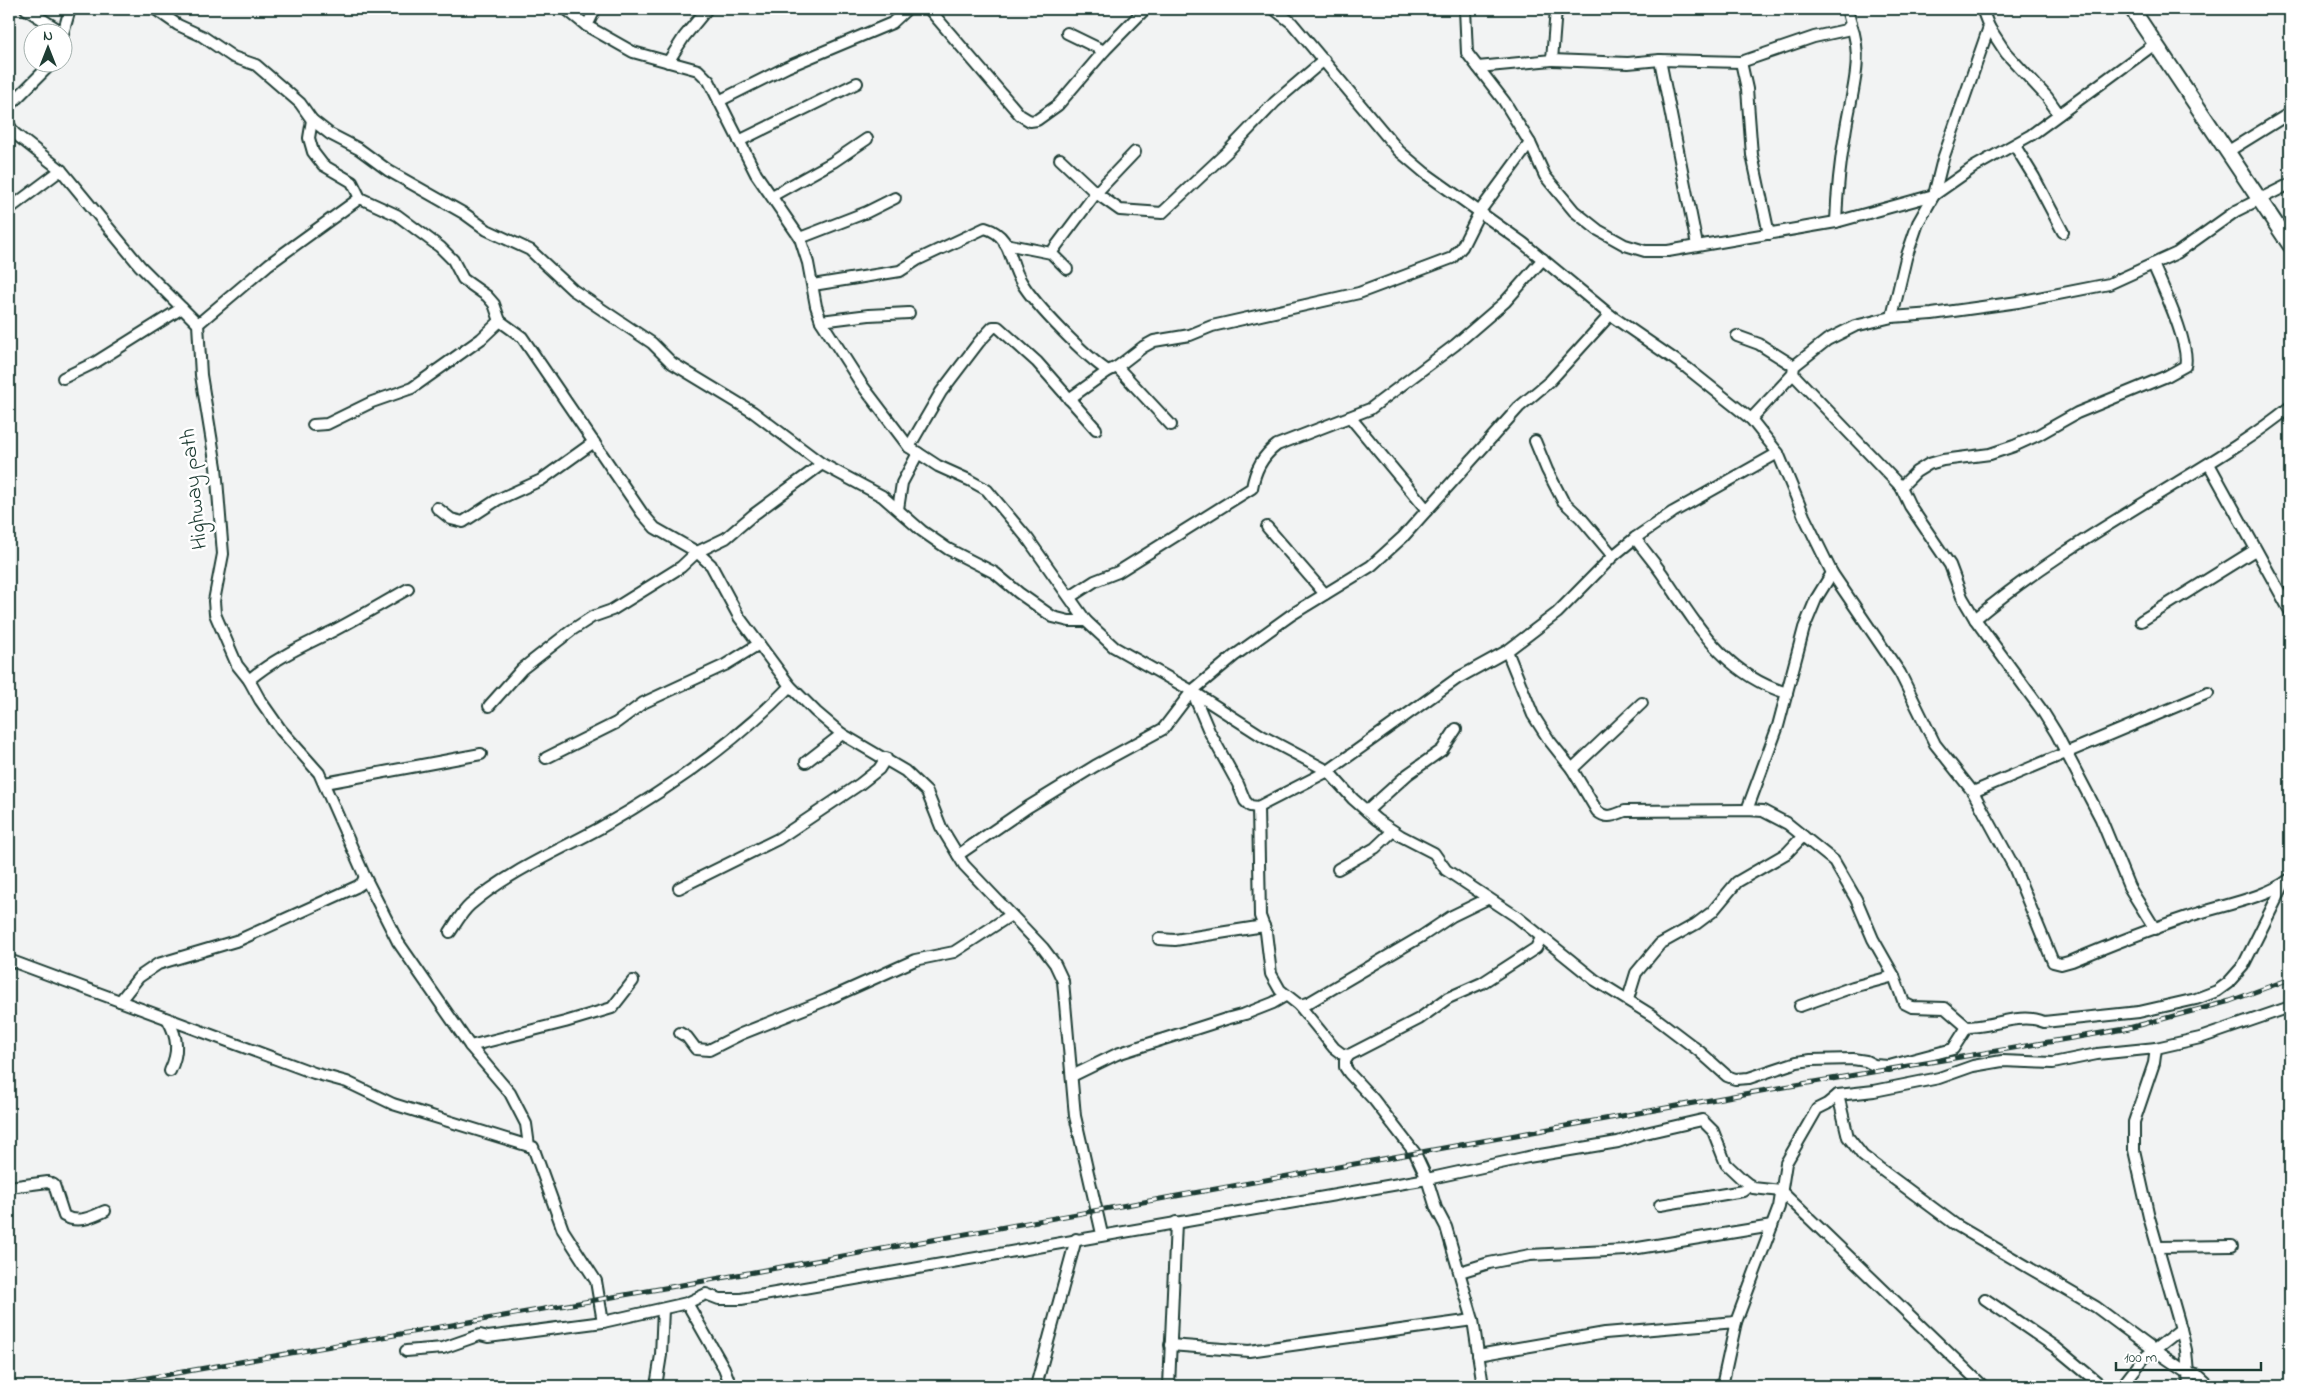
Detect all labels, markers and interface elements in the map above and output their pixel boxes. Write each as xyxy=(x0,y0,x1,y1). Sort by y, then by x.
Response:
north arrow xyxy=(22,22,72,72)
text: N xyxy=(43,26,53,47)
street label: Highway path xyxy=(173,427,218,551)
scale bar xyxy=(2116,1340,2262,1372)
text: 100 m xyxy=(2124,1347,2157,1369)

